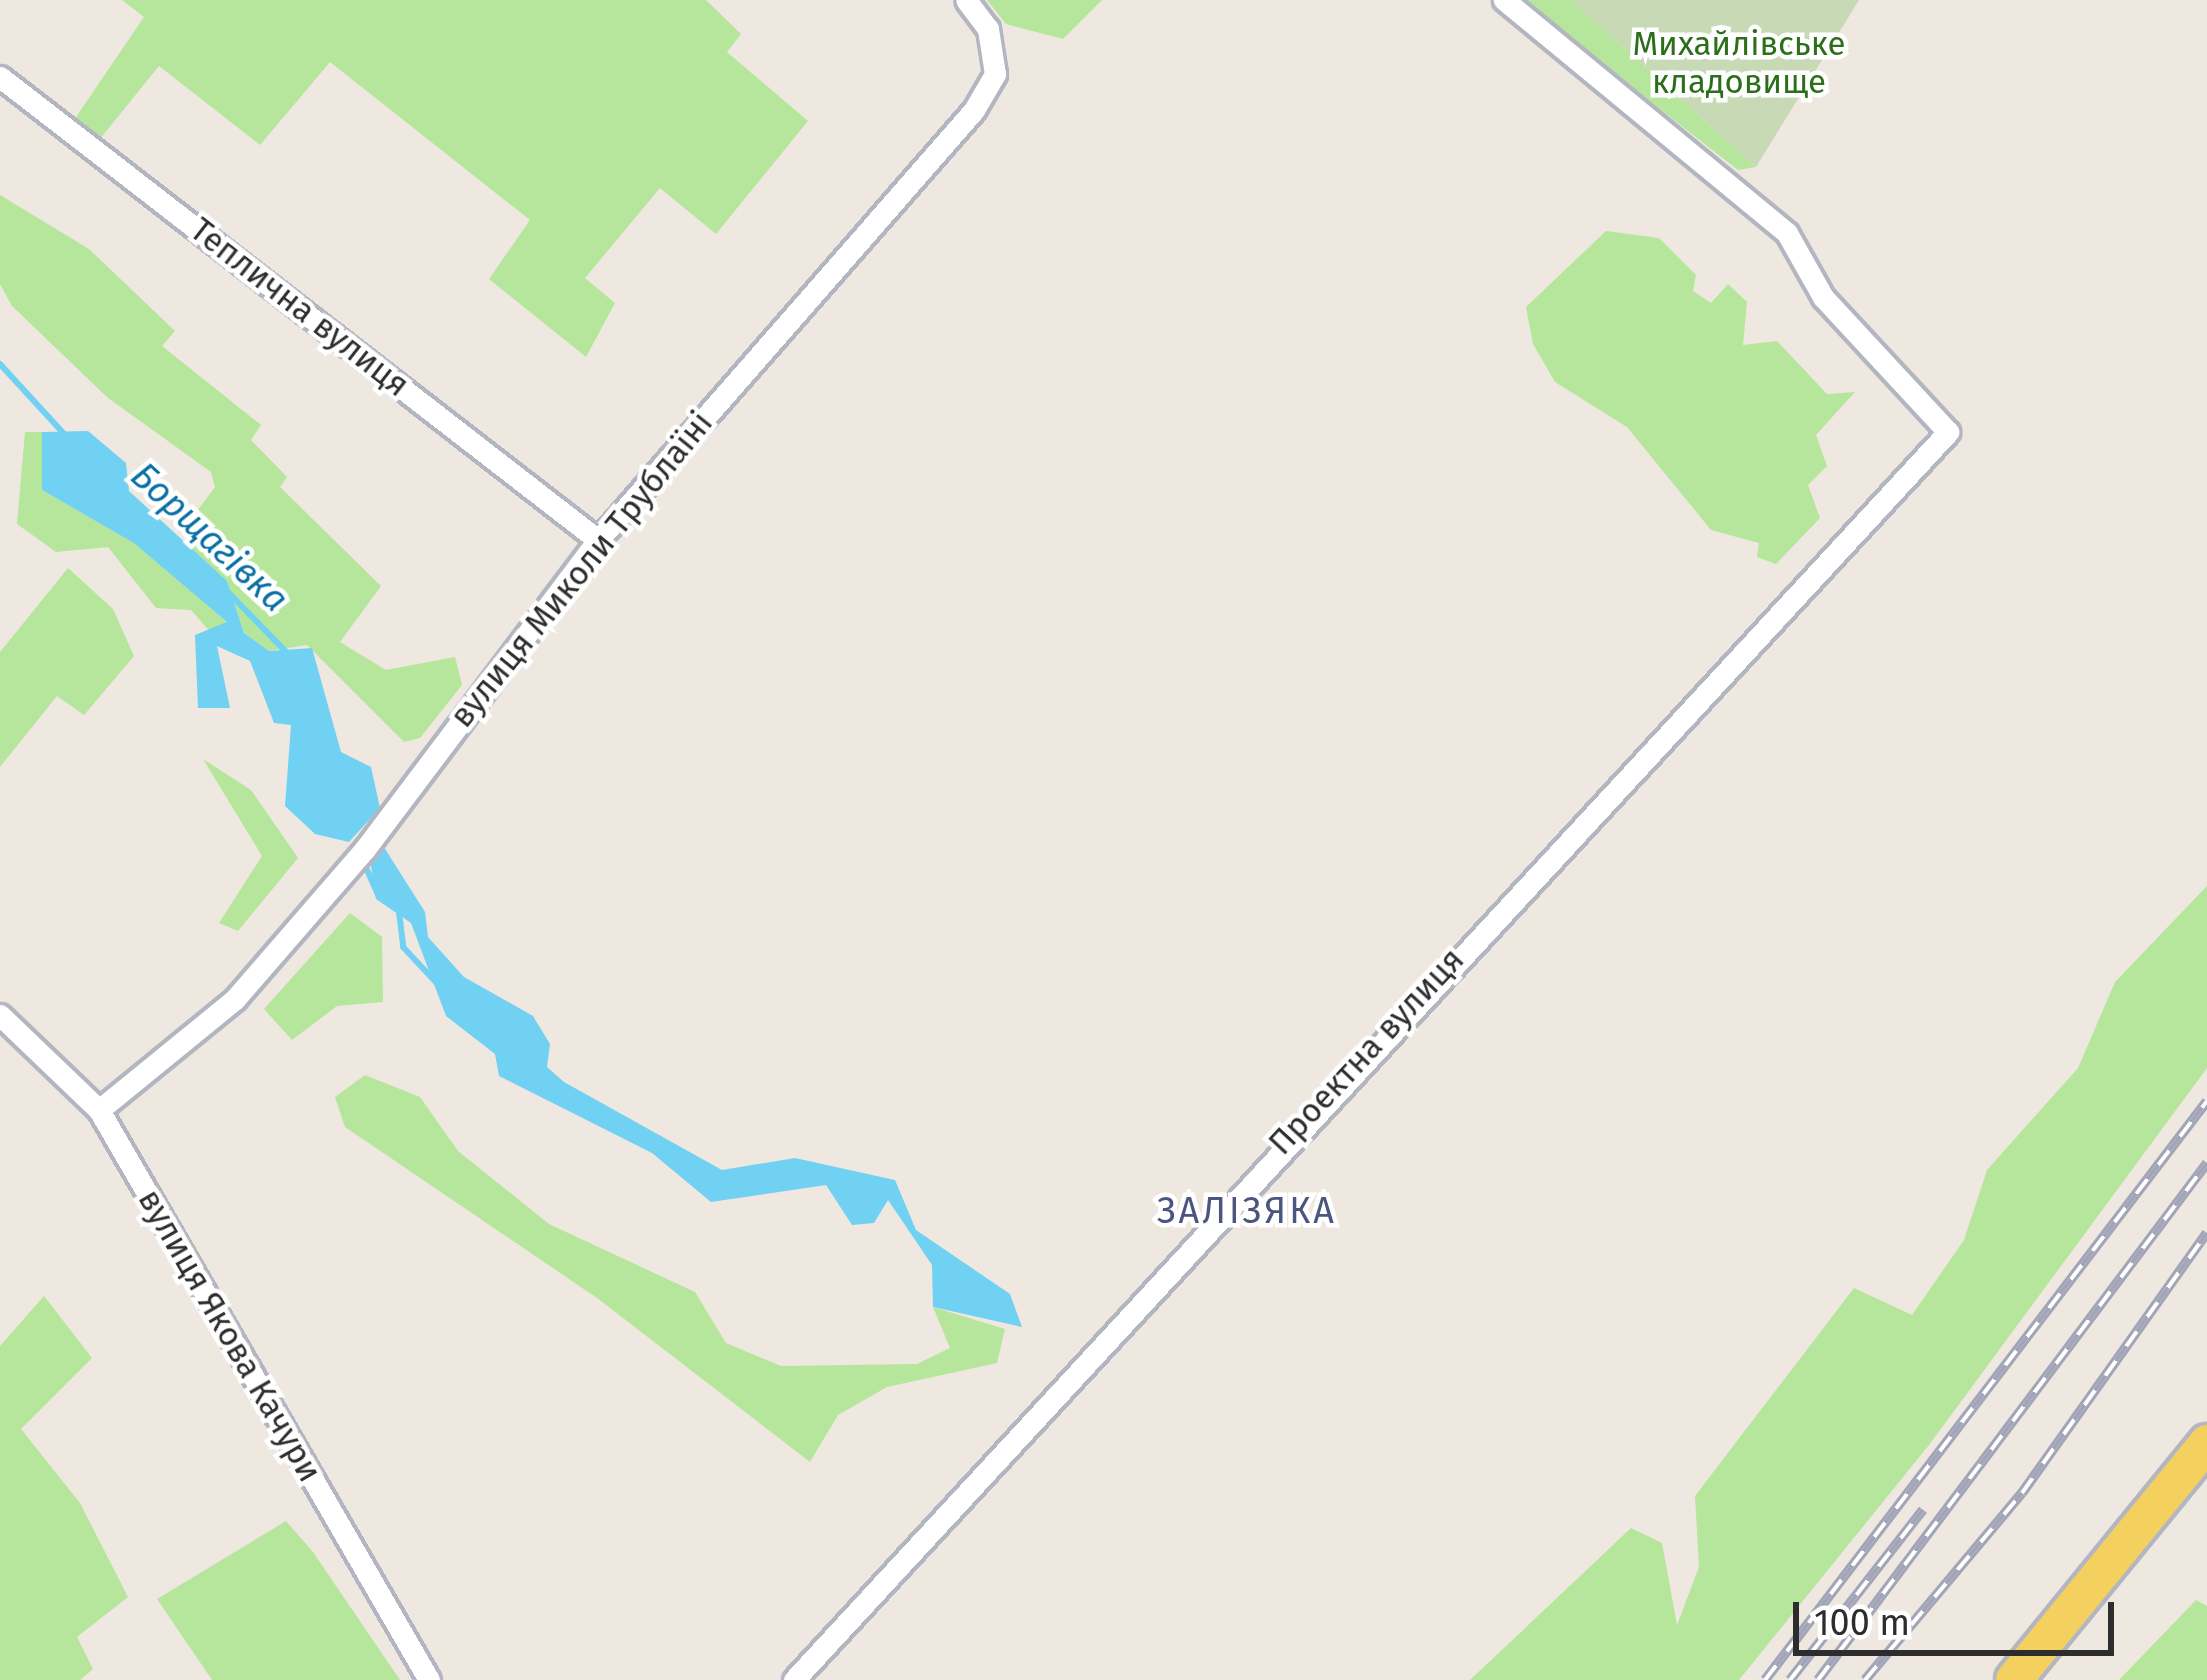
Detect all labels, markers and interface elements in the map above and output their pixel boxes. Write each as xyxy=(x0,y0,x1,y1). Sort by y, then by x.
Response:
park label: Михайлівське кладовище xyxy=(1632,25,1846,103)
street label: Теплична вулиця xyxy=(182,210,416,406)
street label: вулиця Миколи Трублаїні xyxy=(442,404,722,736)
water label: Борщагівка xyxy=(122,455,296,621)
street label: Проектна вулиця xyxy=(1261,941,1473,1163)
street label: вулиця Якова Качури xyxy=(129,1183,329,1489)
district label: ЗАЛІЗЯКА xyxy=(1157,1190,1337,1234)
scale bar xyxy=(1799,1578,2120,1652)
text: 100 m xyxy=(1814,1601,1910,1645)

